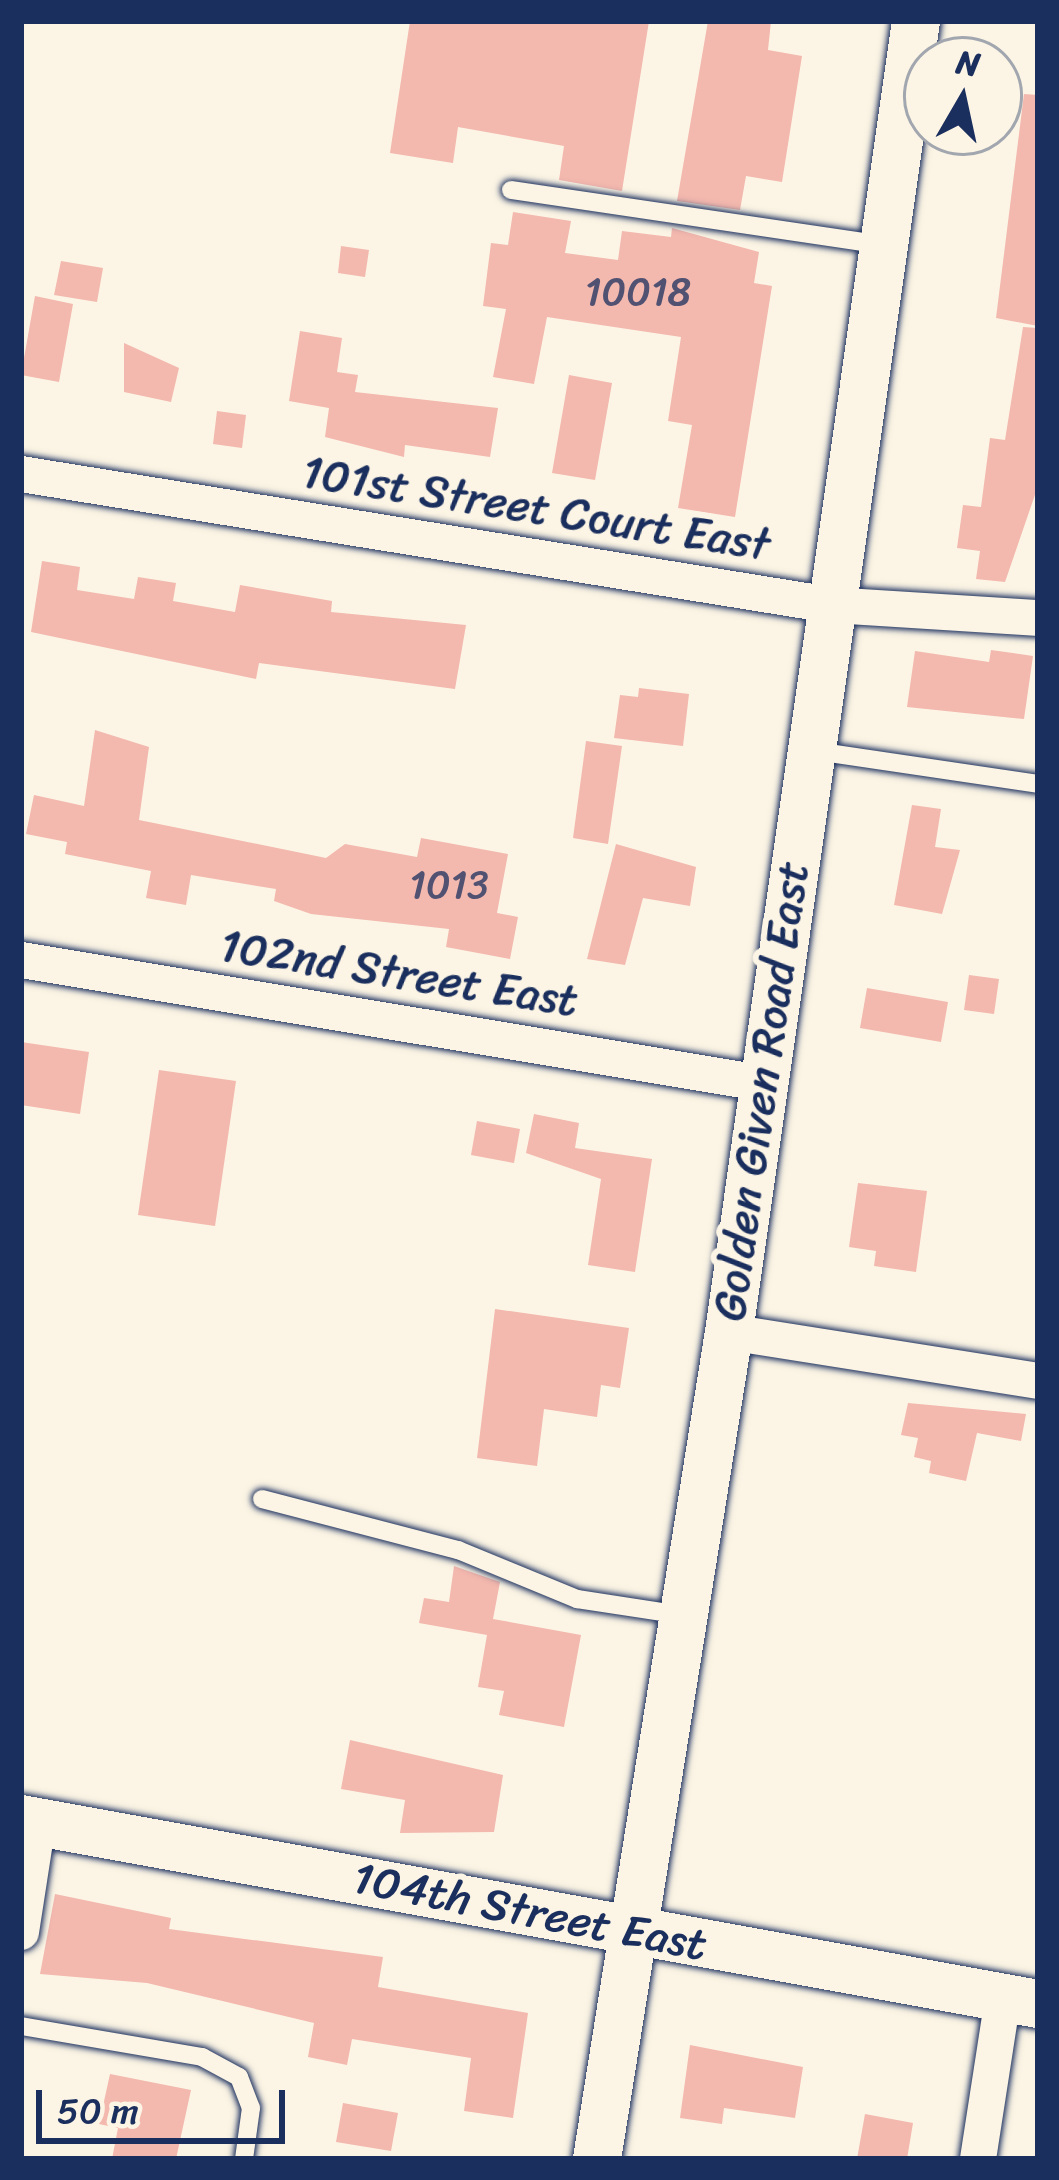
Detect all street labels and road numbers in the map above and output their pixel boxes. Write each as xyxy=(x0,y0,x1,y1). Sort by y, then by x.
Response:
street label: 101st Street Court East xyxy=(298,445,774,573)
street label: Golden Given Road East xyxy=(703,858,821,1324)
street label: 102nd Street East xyxy=(215,919,583,1029)
street label: 104th Street East xyxy=(348,1851,712,1973)

